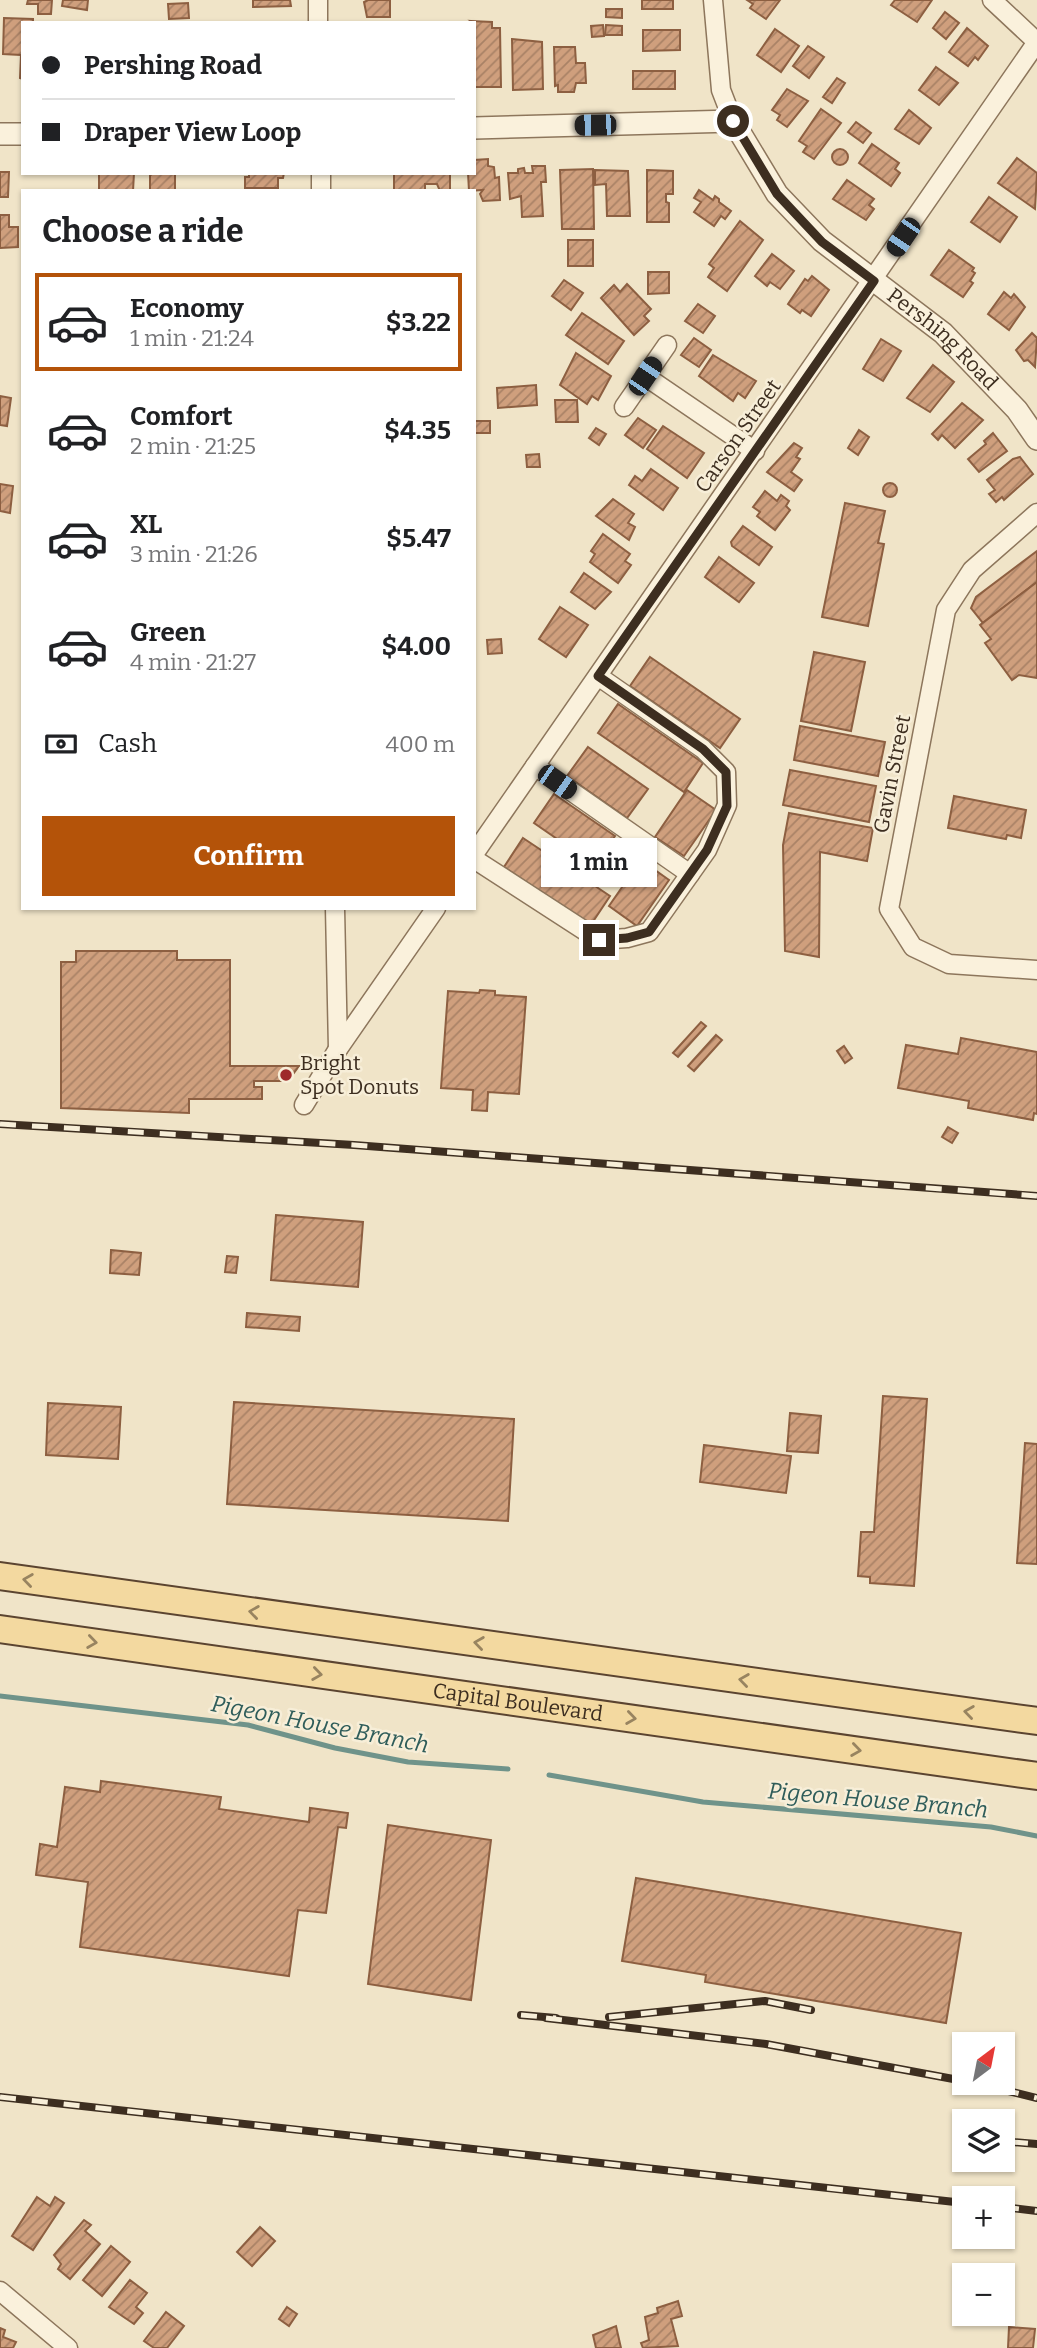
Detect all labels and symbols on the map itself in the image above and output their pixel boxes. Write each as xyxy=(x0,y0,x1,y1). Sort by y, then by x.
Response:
route start xyxy=(717,105,749,137)
car xyxy=(574,114,617,136)
car xyxy=(883,214,924,260)
street label: Pershing Road xyxy=(882,282,1004,395)
car xyxy=(625,353,666,399)
street label: Carson Street xyxy=(689,374,787,498)
street label: Gavin Street xyxy=(868,712,916,835)
car xyxy=(534,761,581,803)
callout: 1 min xyxy=(541,838,657,888)
route end xyxy=(583,924,615,956)
place label: Bright Spot Donuts xyxy=(300,1050,419,1100)
marker: Bright Spot Donuts xyxy=(278,1067,294,1083)
one-way arrow xyxy=(23,1573,34,1588)
one-way arrow xyxy=(248,1604,260,1619)
one-way arrow xyxy=(86,1634,98,1649)
one-way arrow xyxy=(473,1636,485,1651)
one-way arrow xyxy=(311,1666,323,1681)
one-way arrow xyxy=(738,1673,750,1688)
street label: Capital Boulevard xyxy=(431,1677,605,1727)
water label: Pigeon House Branch xyxy=(209,1689,431,1759)
one-way arrow xyxy=(964,1705,975,1720)
one-way arrow xyxy=(625,1711,637,1726)
one-way arrow xyxy=(850,1742,862,1757)
water label: Pigeon House Branch xyxy=(767,1776,989,1824)
north arrow xyxy=(952,2032,1015,2095)

